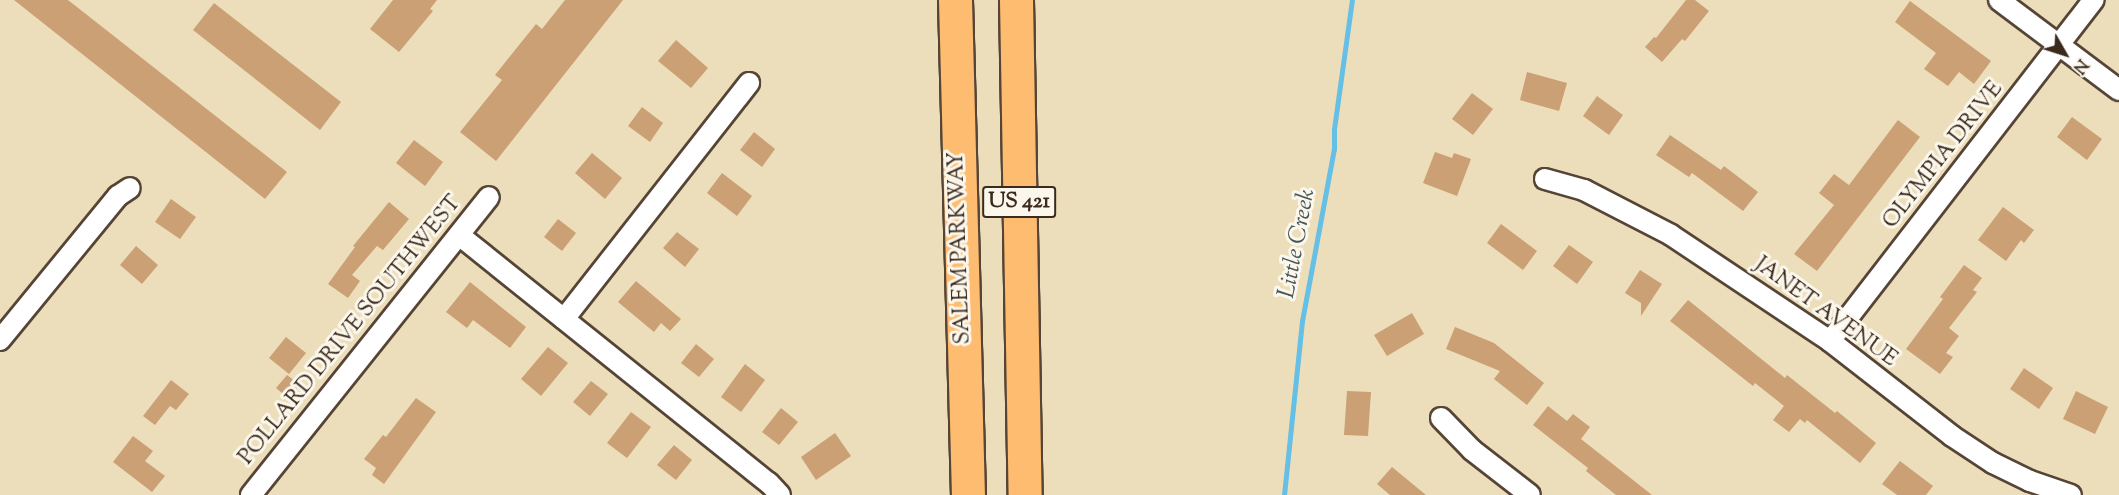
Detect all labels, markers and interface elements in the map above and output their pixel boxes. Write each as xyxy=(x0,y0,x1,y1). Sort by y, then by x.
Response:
north arrow xyxy=(2035,24,2095,84)
text: N xyxy=(2066,53,2092,78)
street label: OLYMPIA DRIVE xyxy=(1878,77,2010,235)
street label: SALEM PARKWAY xyxy=(944,151,978,345)
road number: US 421 xyxy=(982,184,1056,220)
water label: Little Creek xyxy=(1273,187,1323,301)
street label: POLLARD DRIVE SOUTHWEST xyxy=(234,191,468,471)
street label: JANET AVENUE xyxy=(1749,252,1901,374)

